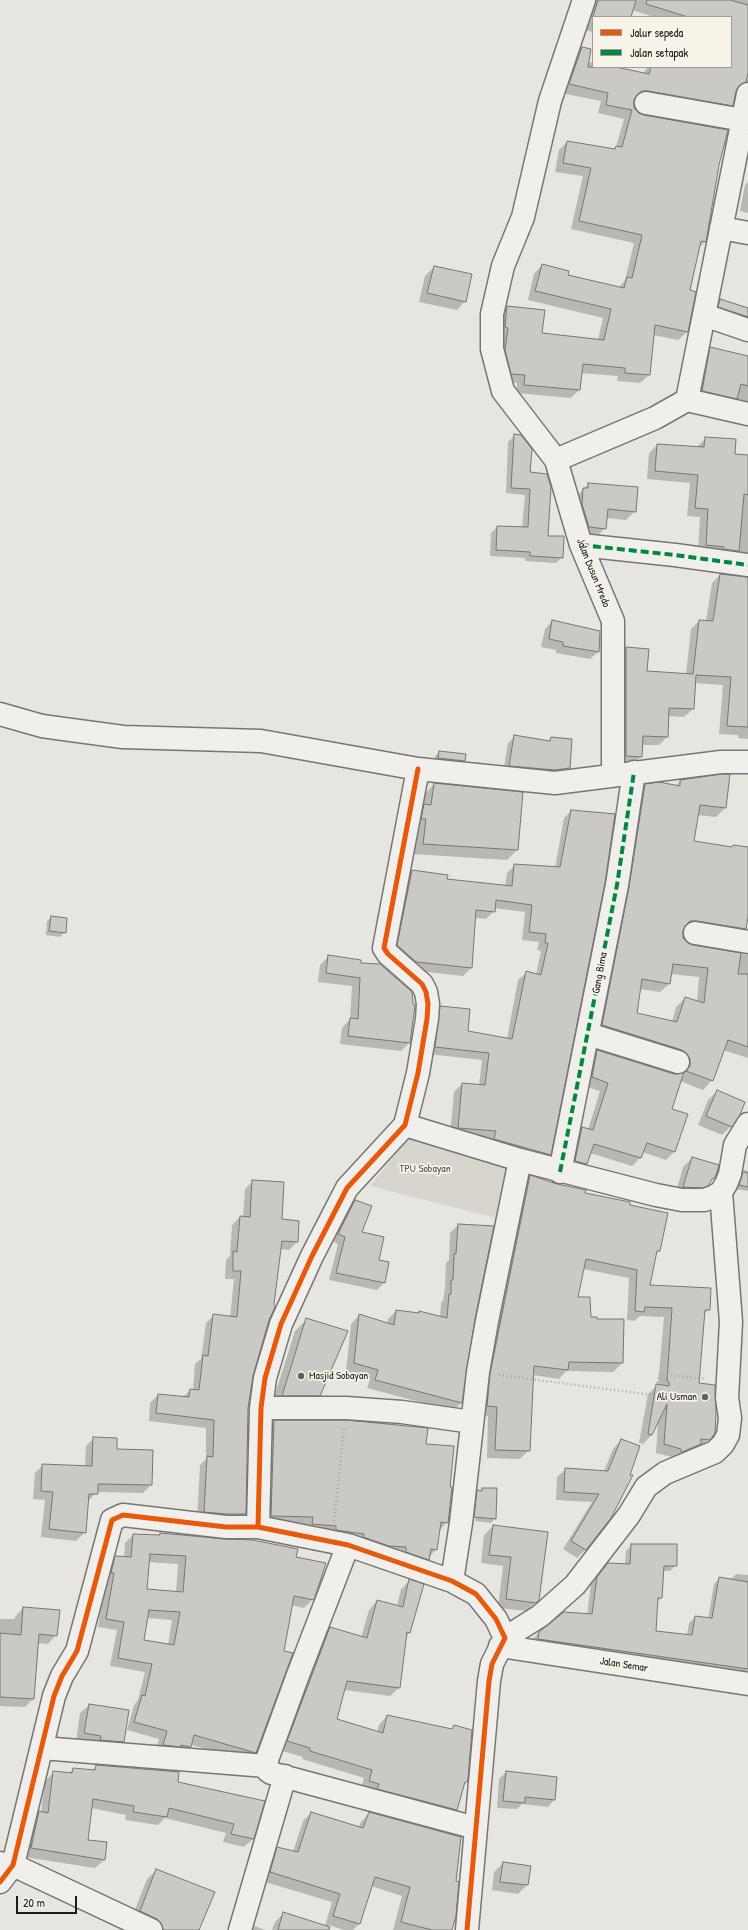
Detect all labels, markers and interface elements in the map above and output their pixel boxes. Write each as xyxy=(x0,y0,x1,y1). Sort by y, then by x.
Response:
legend xyxy=(592,16,732,68)
text: Jalur sepeda xyxy=(630,24,683,41)
text: Jalan setapak xyxy=(630,44,688,61)
street label: Jalan Dusun Mredo xyxy=(573,537,613,609)
street label: Gang Bima xyxy=(590,951,610,995)
park label: TPU Sobayan xyxy=(399,1162,451,1176)
place label: Masjid Sobayan xyxy=(309,1369,368,1383)
marker: Masjid Sobayan xyxy=(296,1371,306,1381)
place label: Ali Usman xyxy=(657,1390,697,1404)
marker: Ali Usman xyxy=(700,1392,710,1402)
street label: Jalan Semar xyxy=(599,1655,649,1675)
scale bar xyxy=(18,1888,79,1914)
text: 20 m xyxy=(23,1894,45,1911)

